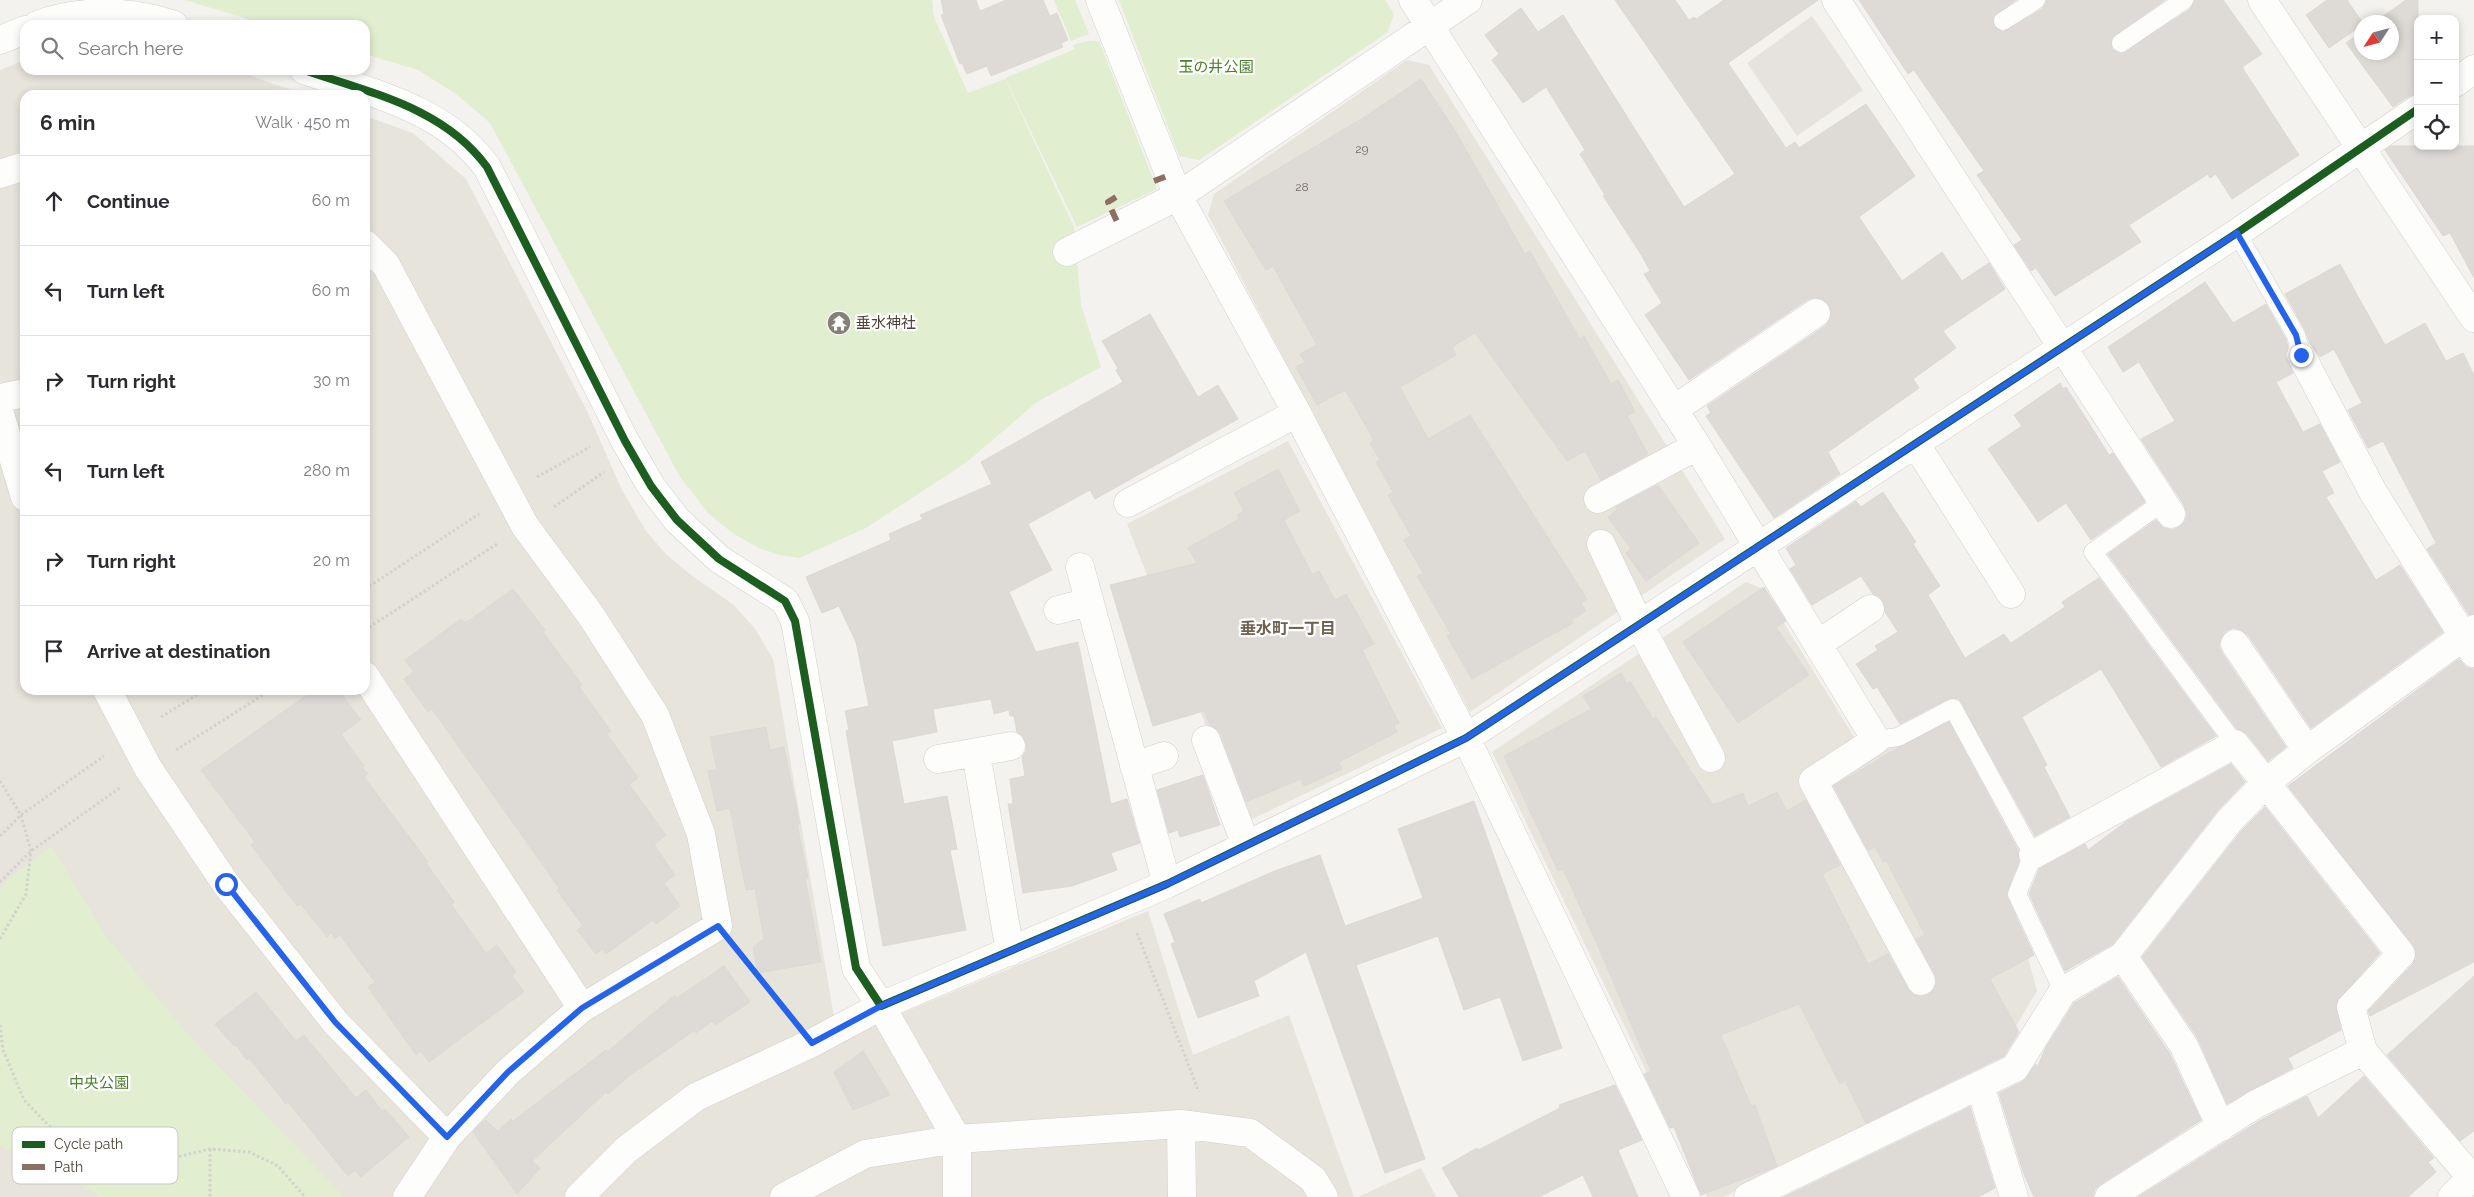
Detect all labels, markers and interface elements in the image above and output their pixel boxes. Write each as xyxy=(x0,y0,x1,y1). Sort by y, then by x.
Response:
north arrow xyxy=(2354,15,2399,60)
map controls xyxy=(2414,15,2459,150)
button: + xyxy=(2414,15,2459,60)
search box xyxy=(20,20,370,75)
icon: search xyxy=(38,34,66,62)
text: Search here xyxy=(78,37,184,59)
park label: 玉の井公園 xyxy=(1178,58,1254,76)
button: − xyxy=(2414,60,2459,105)
button: locate xyxy=(2414,105,2459,150)
text: 6 min xyxy=(40,110,95,135)
text: Walk · 450 m xyxy=(255,113,350,132)
house number: 29 xyxy=(1355,142,1369,156)
house number: 28 xyxy=(1295,180,1309,194)
icon: ahead xyxy=(40,187,68,215)
text: Continue xyxy=(87,190,170,212)
text: 60 m xyxy=(312,191,350,210)
icon: left xyxy=(40,277,68,305)
text: Turn left xyxy=(87,280,164,302)
text: 60 m xyxy=(312,281,350,300)
temple icon: 垂水神社 xyxy=(826,310,852,336)
place label: 垂水神社 xyxy=(856,314,916,332)
route end xyxy=(2290,344,2313,367)
icon: right xyxy=(40,367,68,395)
text: Turn right xyxy=(87,370,176,392)
text: 30 m xyxy=(313,371,350,390)
icon: left xyxy=(40,457,68,485)
text: Turn left xyxy=(87,460,164,482)
text: 280 m xyxy=(304,461,350,480)
icon: right xyxy=(40,547,68,575)
text: Turn right xyxy=(87,550,176,572)
text: 20 m xyxy=(313,551,350,570)
district label: 垂水町一丁目 xyxy=(1240,619,1336,638)
icon: arrive xyxy=(40,637,68,665)
text: Arrive at destination xyxy=(87,640,271,662)
route start xyxy=(215,873,238,896)
park label: 中央公園 xyxy=(69,1074,129,1092)
legend xyxy=(12,1127,178,1184)
text: Cycle path xyxy=(54,1136,123,1152)
text: Path xyxy=(54,1159,83,1175)

